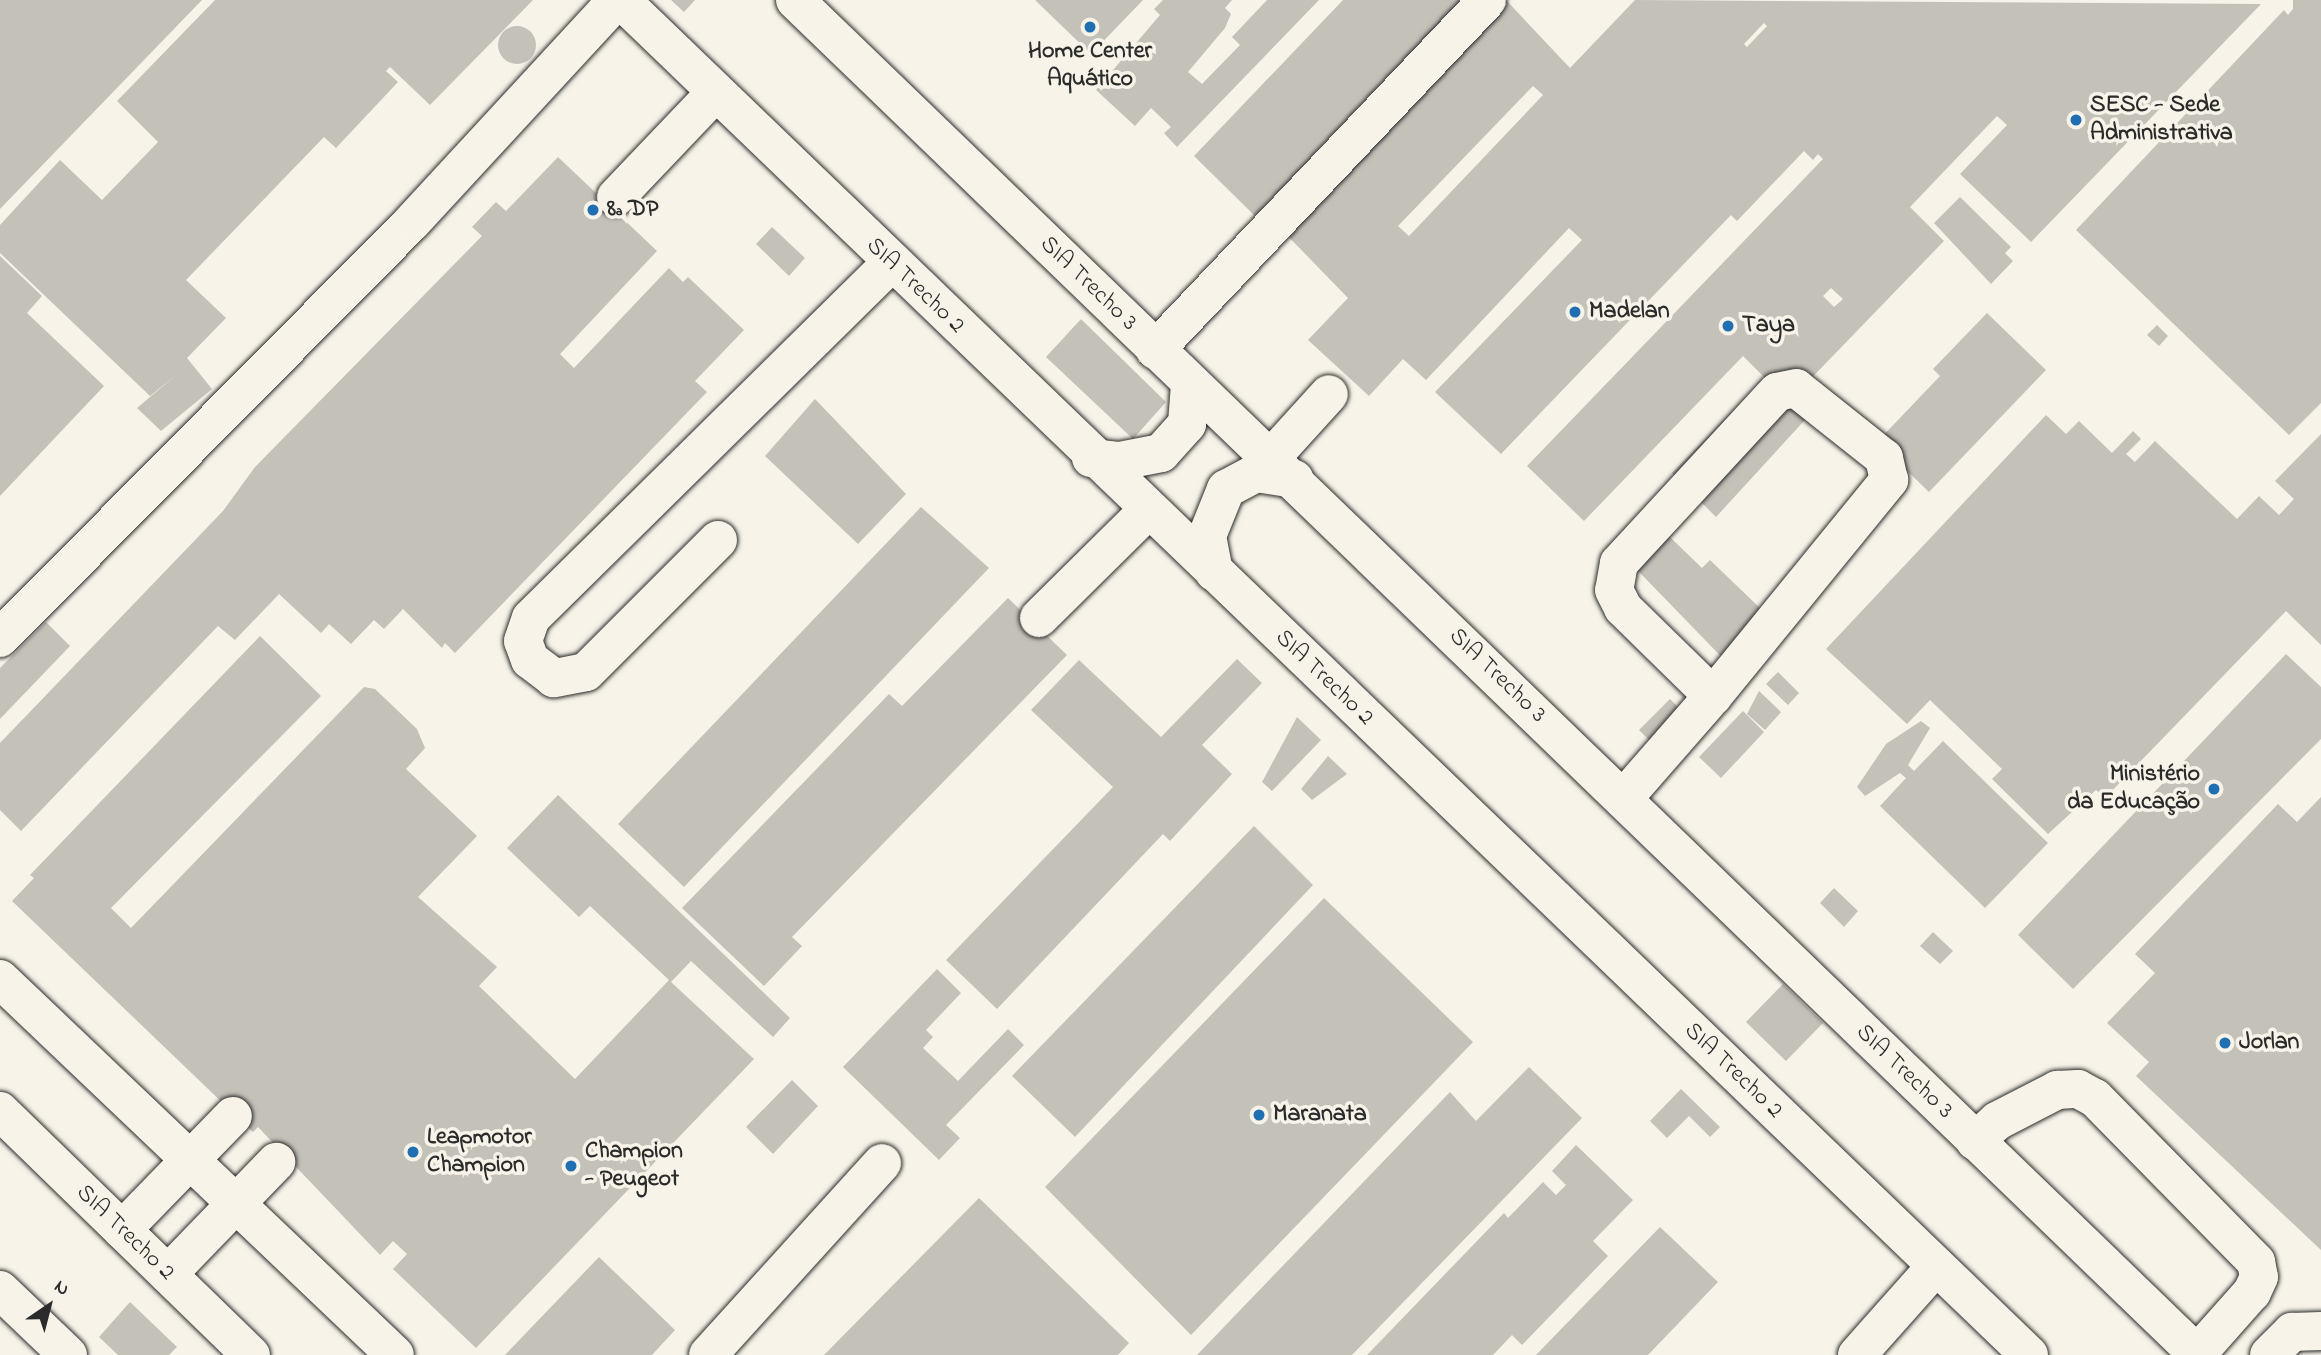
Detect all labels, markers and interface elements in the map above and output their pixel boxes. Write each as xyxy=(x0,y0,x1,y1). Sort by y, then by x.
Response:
marker: Home Center Aquático xyxy=(1082,19,1098,35)
place label: Home Center Aquático xyxy=(1028,38,1152,94)
place label: SESC - Sede Administrativa xyxy=(2090,92,2233,148)
marker: SESC - Sede Administrativa xyxy=(2068,112,2084,128)
place label: 8ª DP xyxy=(607,196,658,224)
marker: 8ª DP xyxy=(585,202,601,218)
street label: SIA Trecho 3 xyxy=(1033,230,1143,338)
street label: SIA Trecho 2 xyxy=(860,232,970,340)
place label: Madelan xyxy=(1589,298,1670,326)
marker: Madelan xyxy=(1567,304,1583,320)
place label: Taya xyxy=(1742,312,1795,340)
marker: Taya xyxy=(1720,318,1736,334)
street label: SIA Trecho 3 xyxy=(1442,622,1552,730)
street label: SIA Trecho 2 xyxy=(1269,624,1379,732)
place label: Ministério da Educação xyxy=(2067,761,2200,817)
marker: Ministério da Educação xyxy=(2206,781,2222,797)
street label: SIA Trecho 2 xyxy=(1678,1017,1788,1125)
street label: SIA Trecho 3 xyxy=(1849,1018,1959,1126)
place label: Jorlan xyxy=(2239,1029,2299,1057)
marker: Jorlan xyxy=(2217,1035,2233,1051)
place label: Maranata xyxy=(1273,1101,1367,1129)
marker: Maranata xyxy=(1251,1107,1267,1123)
place label: Leapmotor Champion xyxy=(427,1124,532,1180)
place label: Champion - Peugeot xyxy=(585,1138,683,1194)
marker: Leapmotor Champion xyxy=(405,1144,421,1160)
marker: Champion - Peugeot xyxy=(563,1158,579,1174)
street label: SIA Trecho 2 xyxy=(70,1179,180,1287)
north arrow xyxy=(14,1271,84,1341)
text: N xyxy=(48,1274,74,1303)

